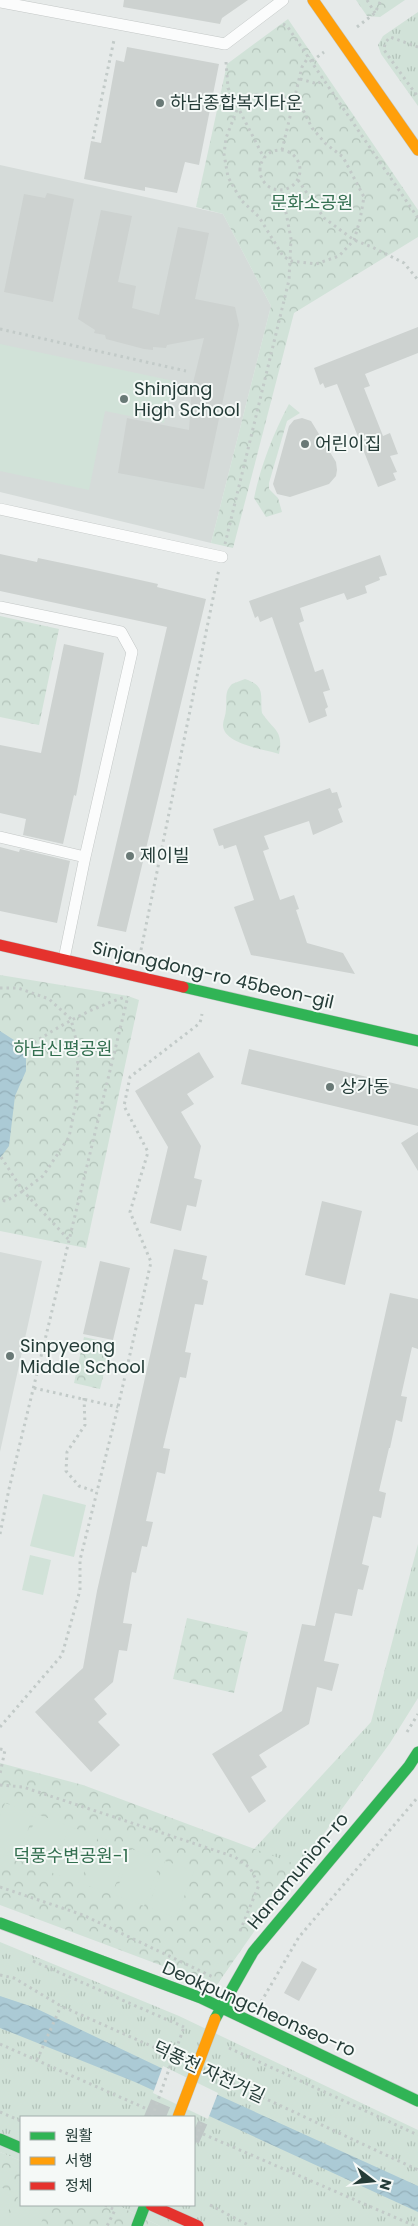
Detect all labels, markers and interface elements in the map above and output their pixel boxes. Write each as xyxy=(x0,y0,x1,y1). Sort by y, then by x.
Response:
place label: 하남종합복지타운 xyxy=(170,90,302,115)
marker: 하남종합복지타운 xyxy=(154,97,166,109)
park label: 문화소공원 xyxy=(271,190,353,215)
place label: Shinjang High School xyxy=(134,376,240,422)
marker: Shinjang High School xyxy=(118,393,130,405)
place label: 어린이집 xyxy=(315,431,381,456)
marker: 어린이집 xyxy=(299,438,311,450)
place label: 제이빌 xyxy=(140,843,190,868)
marker: 제이빌 xyxy=(124,850,136,862)
street label: Sinjangdong-ro 45beon-gil xyxy=(90,935,336,1014)
park label: 하남신평공원 xyxy=(13,1036,113,1061)
place label: 상가동 xyxy=(340,1074,390,1099)
marker: 상가동 xyxy=(324,1081,336,1093)
place label: Sinpyeong Middle School xyxy=(20,1333,145,1379)
marker: Sinpyeong Middle School xyxy=(4,1350,16,1362)
street label: Hanamunion-ro xyxy=(241,1807,354,1934)
park label: 덕풍수변공원-1 xyxy=(13,1843,129,1868)
street label: Deokpungcheonseo-ro xyxy=(159,1955,360,2062)
street label: 덕풍천 자전거길 xyxy=(149,2035,269,2108)
legend xyxy=(20,2116,195,2206)
text: 원활 xyxy=(65,2125,93,2146)
text: 서행 xyxy=(65,2150,93,2171)
north arrow xyxy=(348,2156,398,2206)
text: 정체 xyxy=(65,2175,93,2196)
text: N xyxy=(374,2177,397,2192)

